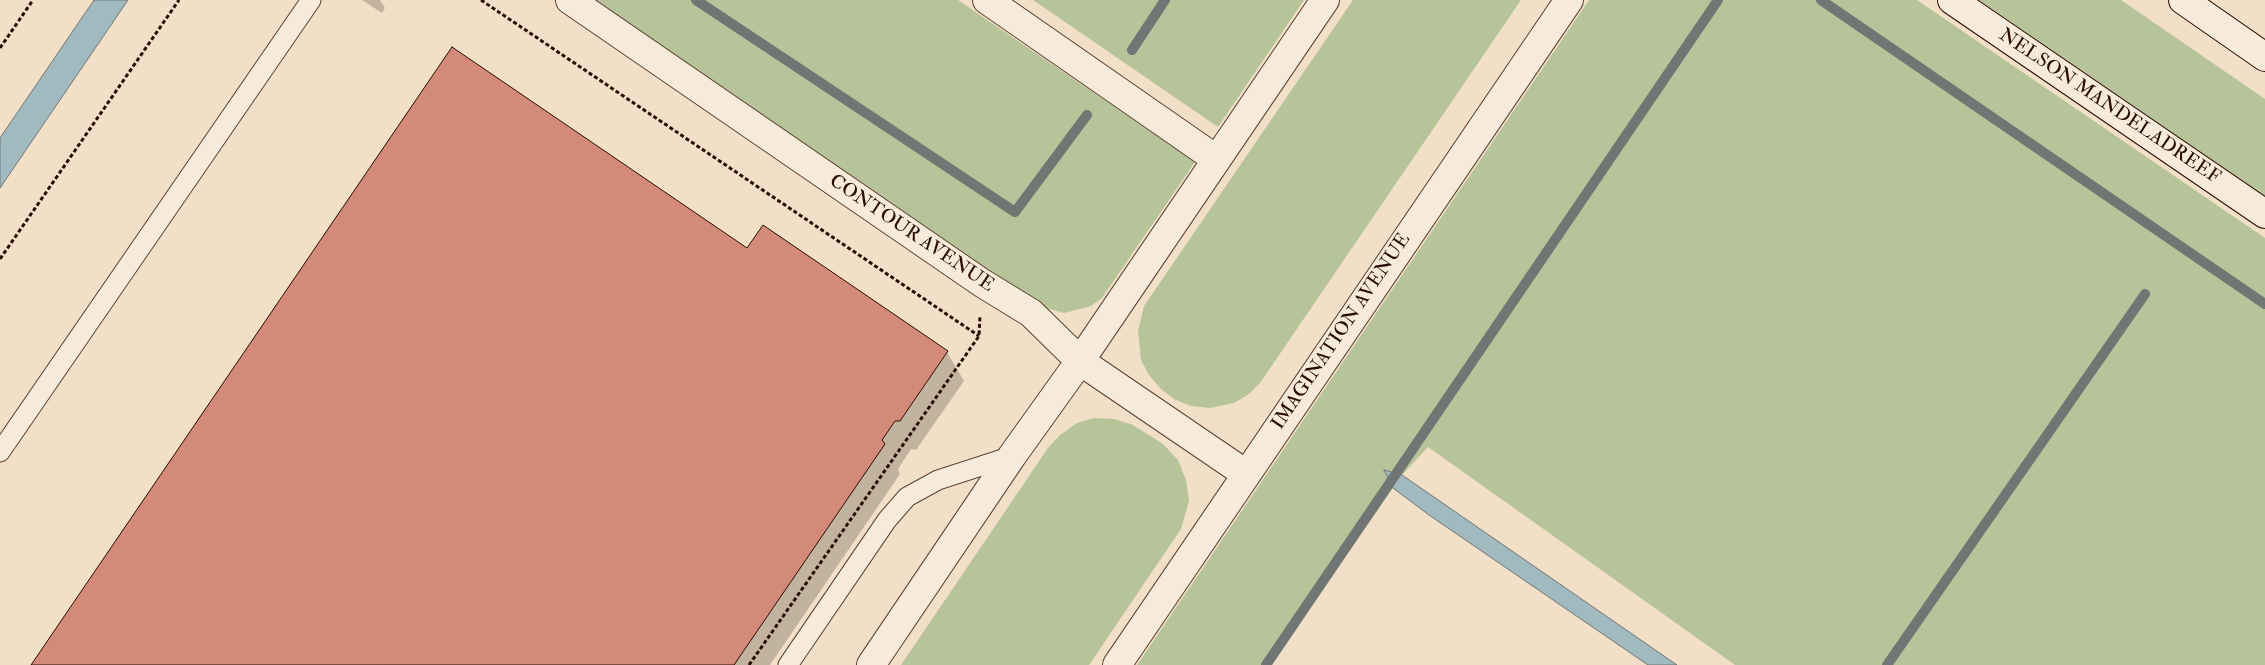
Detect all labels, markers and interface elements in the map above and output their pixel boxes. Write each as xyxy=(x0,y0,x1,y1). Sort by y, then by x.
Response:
street label: NELSON MANDELADREEF xyxy=(1994,24,2224,190)
street label: CONTOUR AVENUE xyxy=(824,170,998,298)
street label: IMAGINATION AVENUE xyxy=(1268,229,1416,435)

